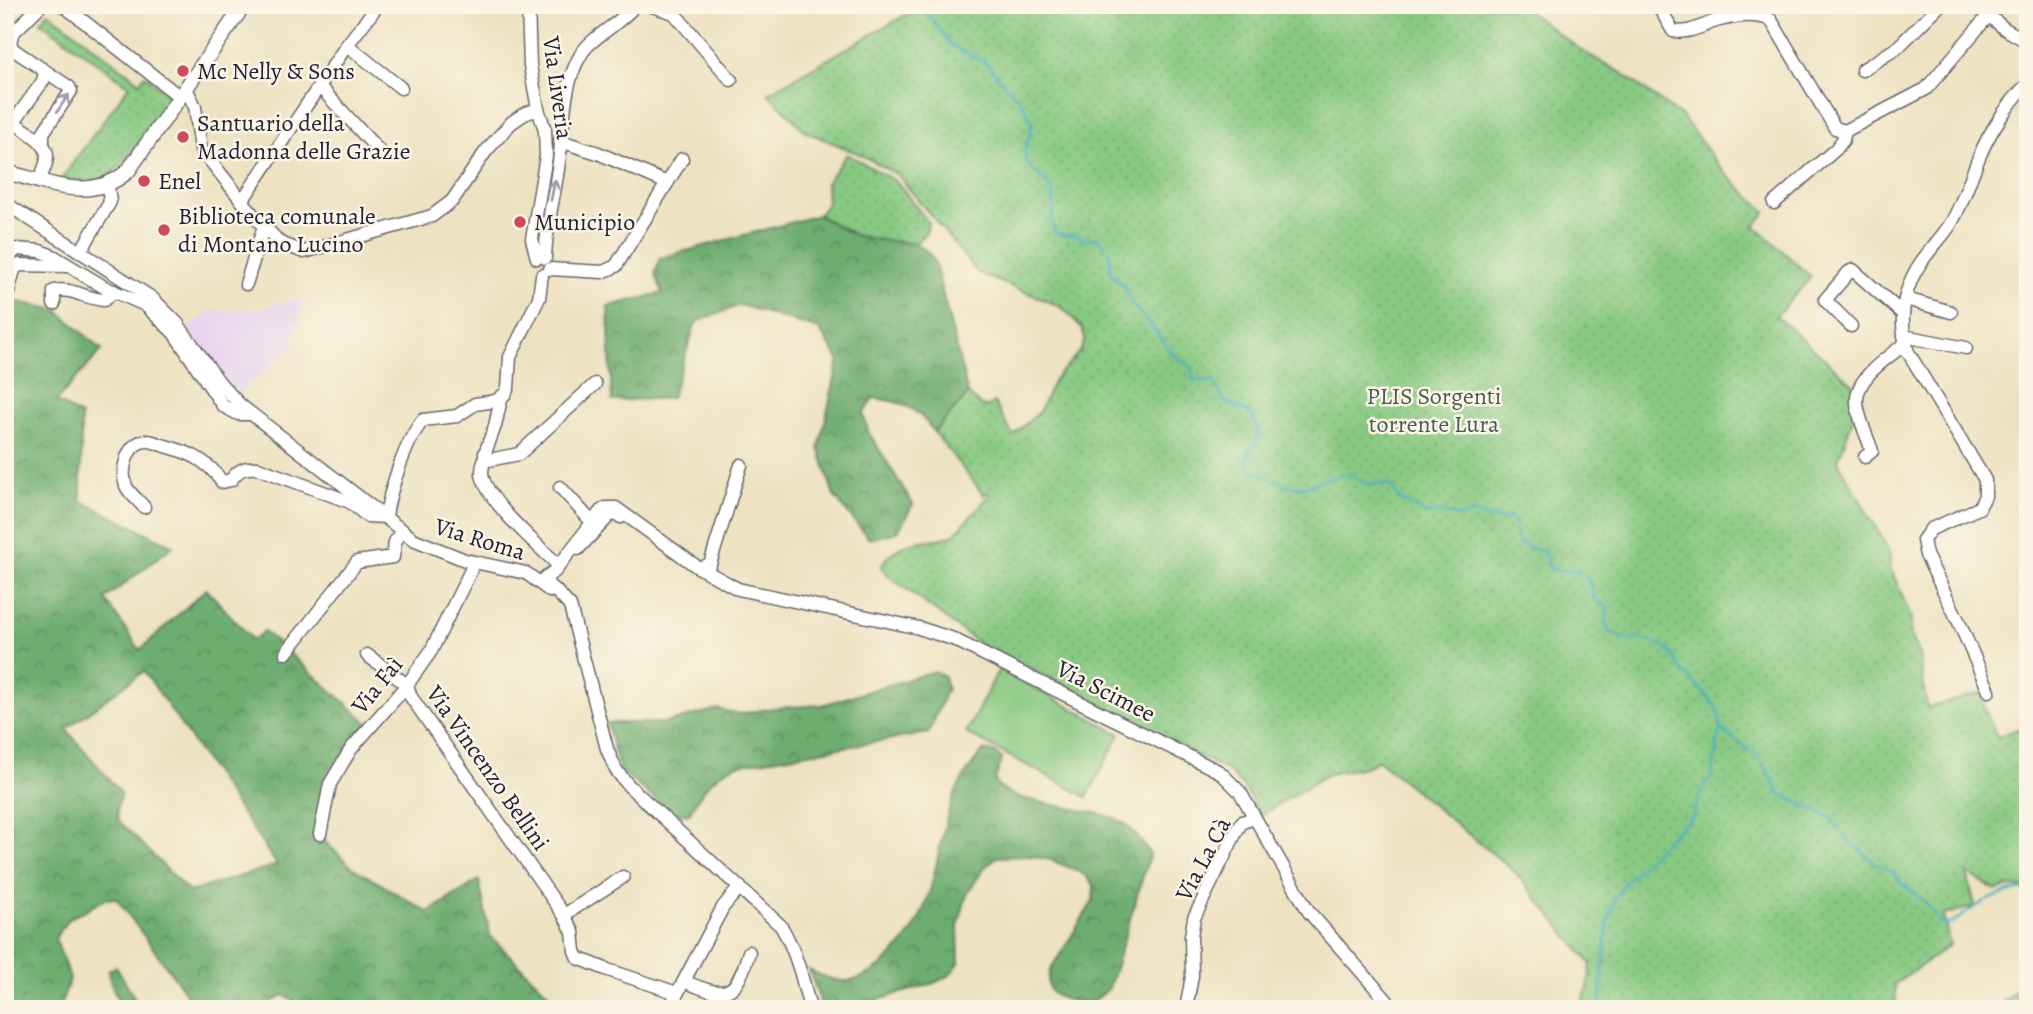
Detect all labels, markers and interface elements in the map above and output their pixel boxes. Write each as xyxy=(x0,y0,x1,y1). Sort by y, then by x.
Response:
street label: Via Liveria xyxy=(535,34,581,142)
place label: Mc Nelly & Sons xyxy=(197,55,355,87)
marker: Mc Nelly & Sons xyxy=(175,63,191,79)
one-way arrow xyxy=(57,94,71,114)
place label: Santuario della Madonna delle Grazie xyxy=(197,107,410,167)
marker: Santuario della Madonna delle Grazie xyxy=(175,129,191,145)
place label: Enel xyxy=(158,165,201,197)
marker: Enel xyxy=(136,173,152,189)
one-way arrow xyxy=(547,179,560,202)
place label: Biblioteca comunale di Montano Lucino xyxy=(178,200,376,260)
place label: Municipio xyxy=(534,206,635,238)
marker: Municipio xyxy=(512,214,528,230)
marker: Biblioteca comunale di Montano Lucino xyxy=(156,222,172,238)
park label: PLIS Sorgenti torrente Lura xyxy=(1366,380,1502,440)
street label: Via Roma xyxy=(430,510,530,568)
street label: Via Faì xyxy=(343,649,410,721)
street label: Via Scimee xyxy=(1050,652,1161,730)
street label: Via Vincenzo Bellini xyxy=(418,678,557,857)
street label: Via La Cà xyxy=(1167,811,1239,907)

